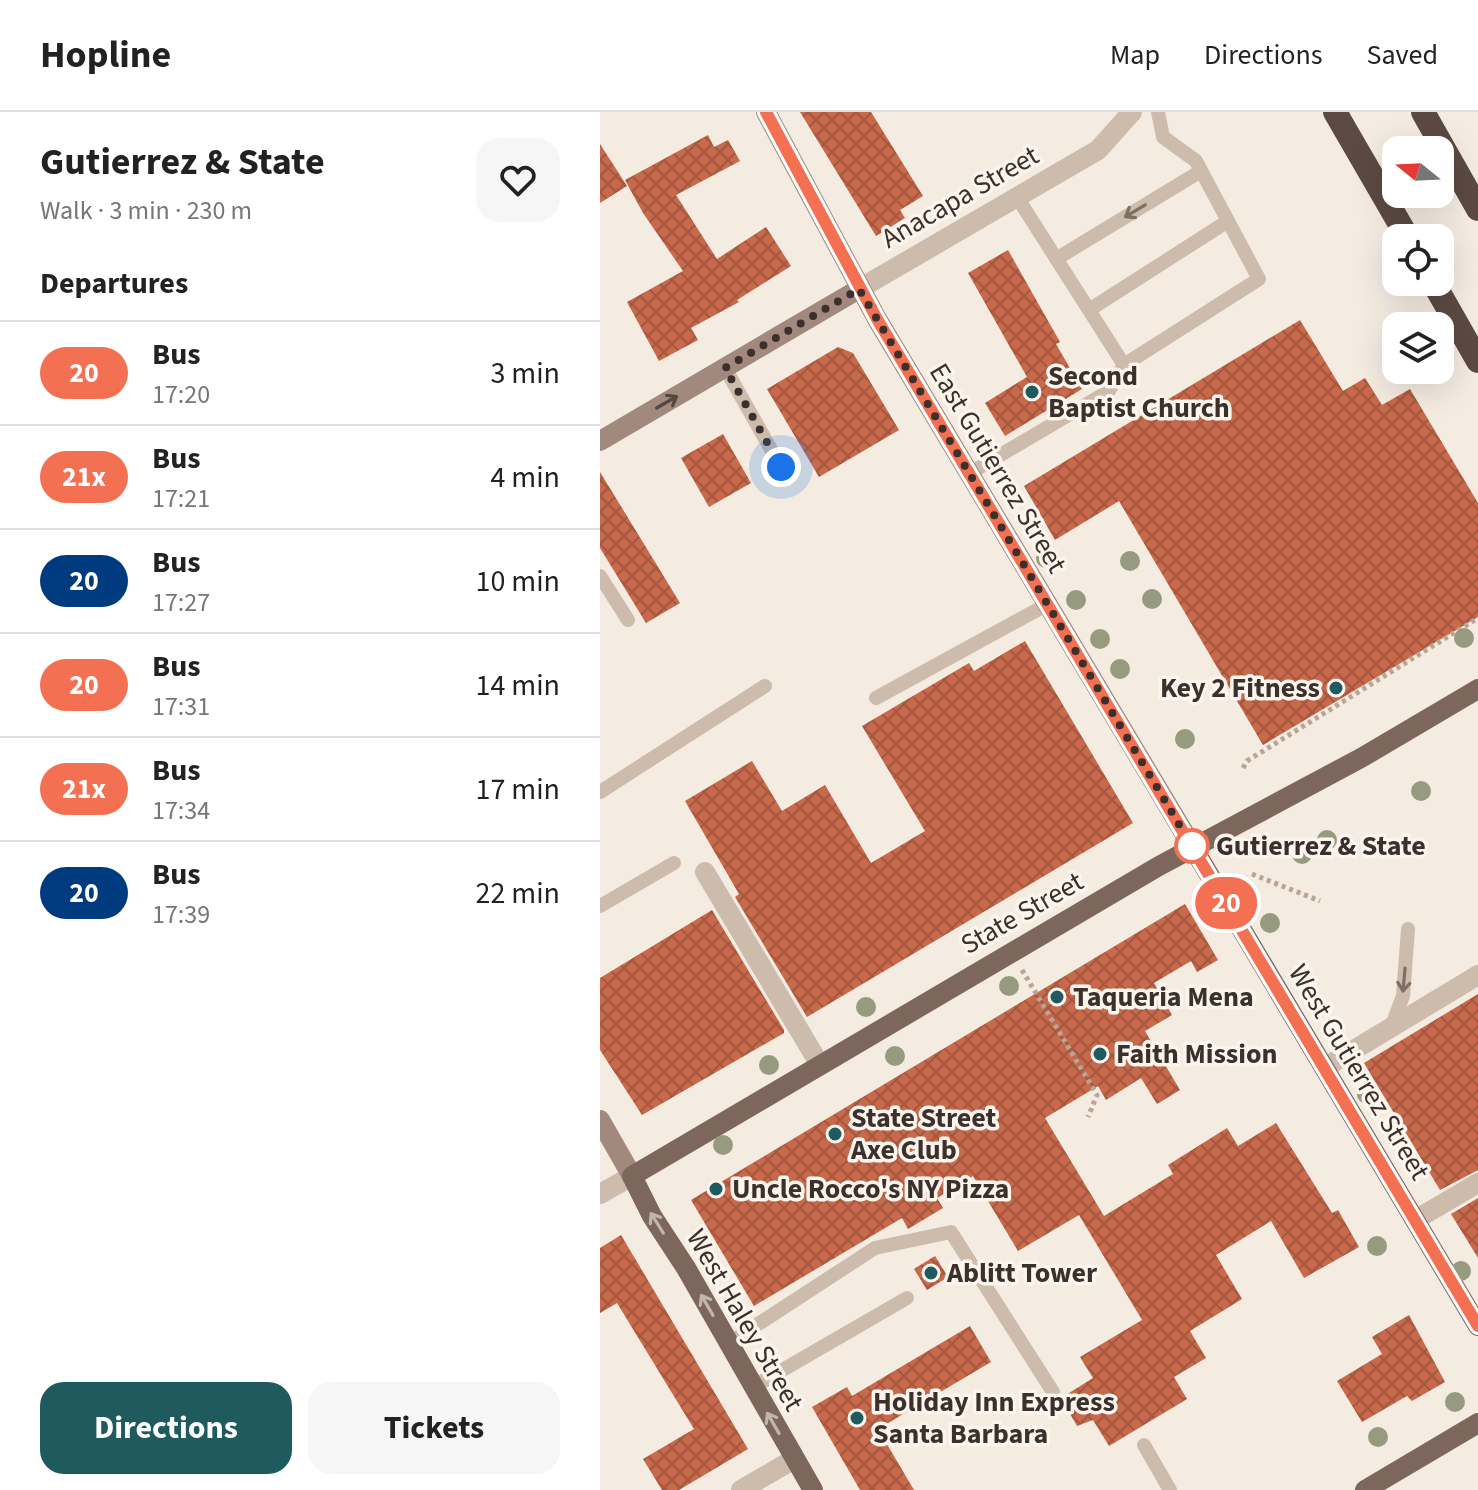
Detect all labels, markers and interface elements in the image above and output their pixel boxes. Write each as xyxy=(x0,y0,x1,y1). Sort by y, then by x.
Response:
text: Hopline xyxy=(40,28,171,82)
text: Map xyxy=(1110,35,1160,75)
text: Directions xyxy=(1204,35,1323,75)
text: Saved xyxy=(1367,35,1438,75)
text: Gutierrez & State xyxy=(40,135,325,189)
street label: Anacapa Street xyxy=(874,135,1047,258)
north arrow xyxy=(1382,136,1454,208)
map controls xyxy=(1382,136,1454,384)
button: heart xyxy=(476,138,560,222)
text: Walk · 3 min · 230 m xyxy=(40,192,252,229)
one-way arrow xyxy=(1124,204,1147,220)
button: locate xyxy=(1382,224,1454,296)
text: Departures xyxy=(40,262,188,305)
button: layers xyxy=(1382,312,1454,384)
text: Bus xyxy=(152,333,200,376)
text: 3 min xyxy=(490,352,560,395)
text: 20 xyxy=(69,353,99,393)
street label: East Gutierrez Street xyxy=(919,355,1077,581)
place label: Second Baptist Church xyxy=(1048,356,1230,428)
text: 17:20 xyxy=(152,376,210,413)
marker: Second Baptist Church xyxy=(1023,383,1041,401)
one-way arrow xyxy=(655,394,678,410)
text: Bus xyxy=(152,437,200,480)
your location xyxy=(761,447,801,487)
text: 4 min xyxy=(490,456,560,499)
text: 21x xyxy=(62,457,106,497)
text: 17:21 xyxy=(152,480,210,517)
text: Bus xyxy=(152,541,200,584)
text: 10 min xyxy=(476,560,560,603)
text: 20 xyxy=(69,561,99,601)
text: 17:27 xyxy=(152,584,210,621)
text: Bus xyxy=(152,645,200,688)
text: 14 min xyxy=(476,664,560,707)
text: 20 xyxy=(69,665,99,705)
place label: Key 2 Fitness xyxy=(1160,668,1320,708)
marker: Key 2 Fitness xyxy=(1327,679,1345,697)
text: 17:31 xyxy=(152,688,210,725)
text: Bus xyxy=(152,749,200,792)
text: 17 min xyxy=(476,768,560,811)
text: 21x xyxy=(62,769,106,809)
text: 17:34 xyxy=(152,792,210,829)
place label: Gutierrez & State xyxy=(1216,826,1426,866)
marker: Gutierrez & State xyxy=(1175,829,1209,863)
text: Bus xyxy=(152,853,200,896)
street label: State Street xyxy=(953,862,1091,964)
text: 22 min xyxy=(476,872,560,915)
text: 20 xyxy=(69,873,99,913)
line badge: 20 xyxy=(1190,877,1262,929)
text: 20 xyxy=(1211,883,1241,923)
text: 17:39 xyxy=(152,896,210,933)
street label: West Gutierrez Street xyxy=(1279,956,1440,1188)
one-way arrow xyxy=(1396,966,1411,993)
place label: Taqueria Mena xyxy=(1073,977,1254,1017)
marker: Taqueria Mena xyxy=(1048,988,1066,1006)
place label: Faith Mission xyxy=(1116,1034,1278,1074)
marker: Faith Mission xyxy=(1091,1045,1109,1063)
place label: State Street Axe Club xyxy=(850,1098,997,1170)
marker: State Street Axe Club xyxy=(826,1125,844,1143)
place label: Uncle Rocco's NY Pizza xyxy=(732,1169,1009,1209)
marker: Uncle Rocco's NY Pizza xyxy=(707,1180,725,1198)
one-way arrow xyxy=(648,1212,664,1235)
street label: West Haley Street xyxy=(677,1221,814,1419)
place label: Ablitt Tower xyxy=(946,1253,1098,1293)
marker: Ablitt Tower xyxy=(922,1264,940,1282)
one-way arrow xyxy=(699,1294,714,1318)
button: Directions xyxy=(40,1382,292,1474)
button: Tickets xyxy=(308,1382,560,1474)
place label: Holiday Inn Express Santa Barbara xyxy=(873,1382,1115,1454)
marker: Holiday Inn Express Santa Barbara xyxy=(848,1409,866,1427)
one-way arrow xyxy=(765,1412,781,1435)

